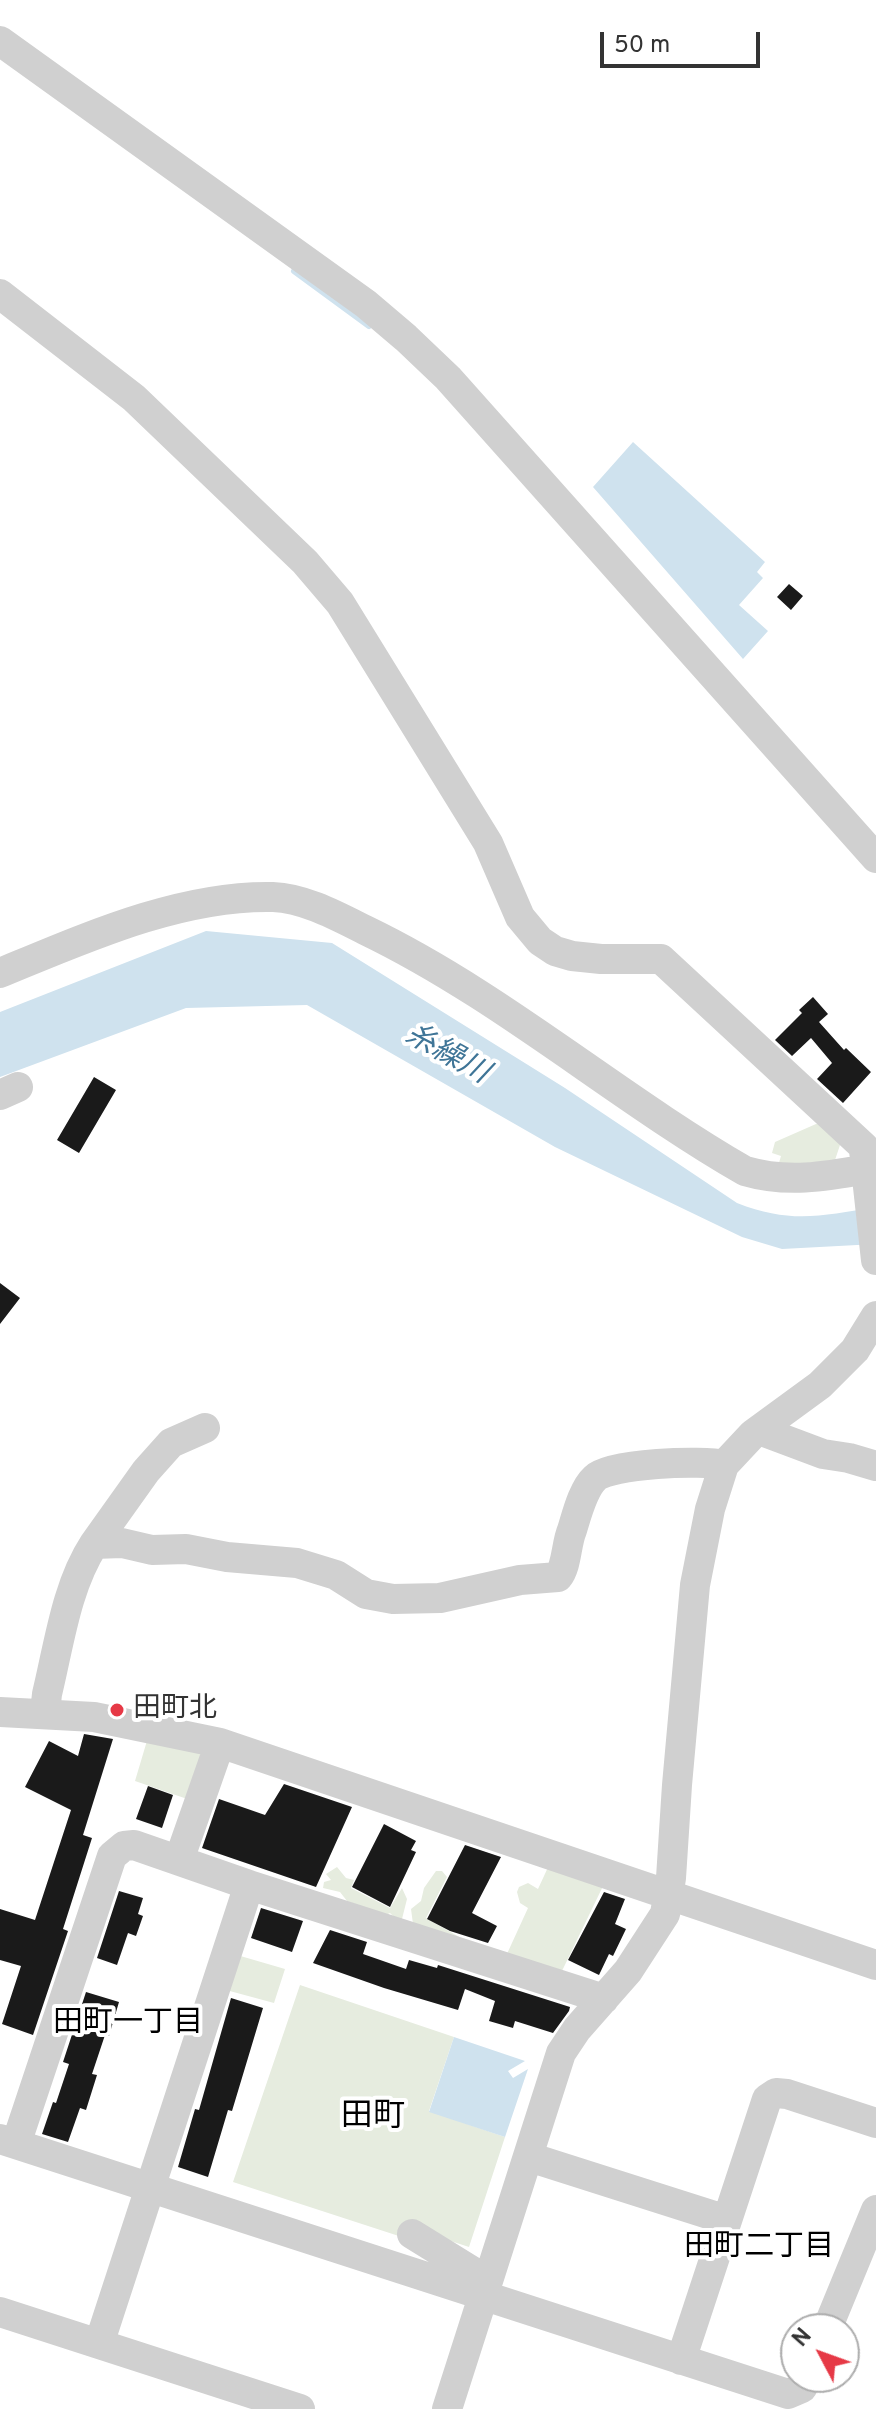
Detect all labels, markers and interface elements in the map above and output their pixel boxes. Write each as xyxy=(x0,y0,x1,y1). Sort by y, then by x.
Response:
scale bar xyxy=(604,16,764,66)
text: 50 m xyxy=(614,31,670,61)
water label: 糸繰川 xyxy=(398,1018,494,1094)
place label: 田町北 xyxy=(133,1693,217,1727)
marker: 田町北 xyxy=(108,1701,126,1719)
district label: 田町一丁目 xyxy=(53,2007,203,2043)
district label: 田町 xyxy=(341,2100,405,2138)
district label: 田町二丁目 xyxy=(684,2231,834,2267)
north arrow xyxy=(780,2313,860,2393)
text: N xyxy=(788,2323,818,2353)

